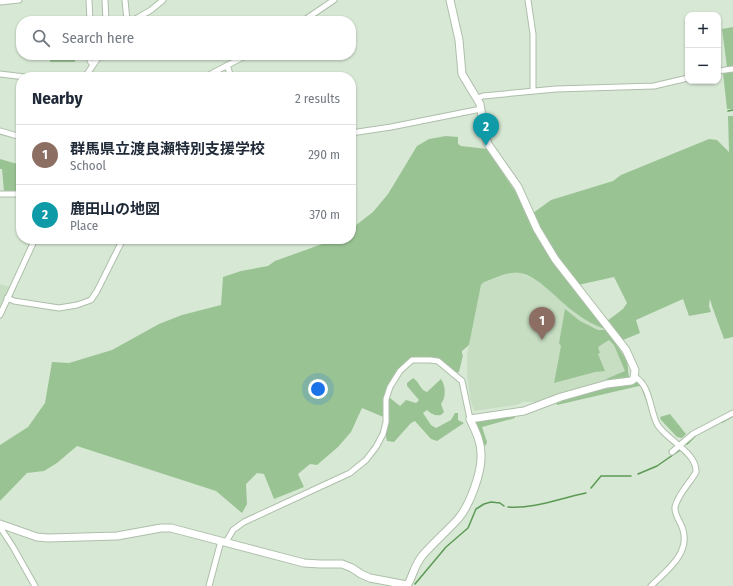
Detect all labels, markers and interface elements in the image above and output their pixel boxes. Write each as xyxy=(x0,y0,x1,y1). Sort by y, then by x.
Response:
map controls xyxy=(685,12,721,84)
button: + xyxy=(685,12,721,48)
search box xyxy=(16,16,356,60)
icon: search xyxy=(30,27,52,49)
text: Search here xyxy=(62,29,134,47)
button: − xyxy=(685,48,721,84)
text: Nearby xyxy=(32,88,83,109)
text: 2 results xyxy=(295,91,340,106)
pin: 2 xyxy=(473,113,499,146)
text: 群馬県立渡良瀬特別支援学校 xyxy=(70,140,265,158)
text: 1 xyxy=(42,147,48,162)
text: 290 m xyxy=(308,147,340,162)
text: School xyxy=(70,158,106,173)
text: 鹿田山の地図 xyxy=(70,200,160,218)
text: 2 xyxy=(42,207,48,222)
text: 370 m xyxy=(309,207,340,222)
text: Place xyxy=(70,218,98,233)
pin: 1 xyxy=(529,307,555,340)
your location xyxy=(308,379,328,399)

